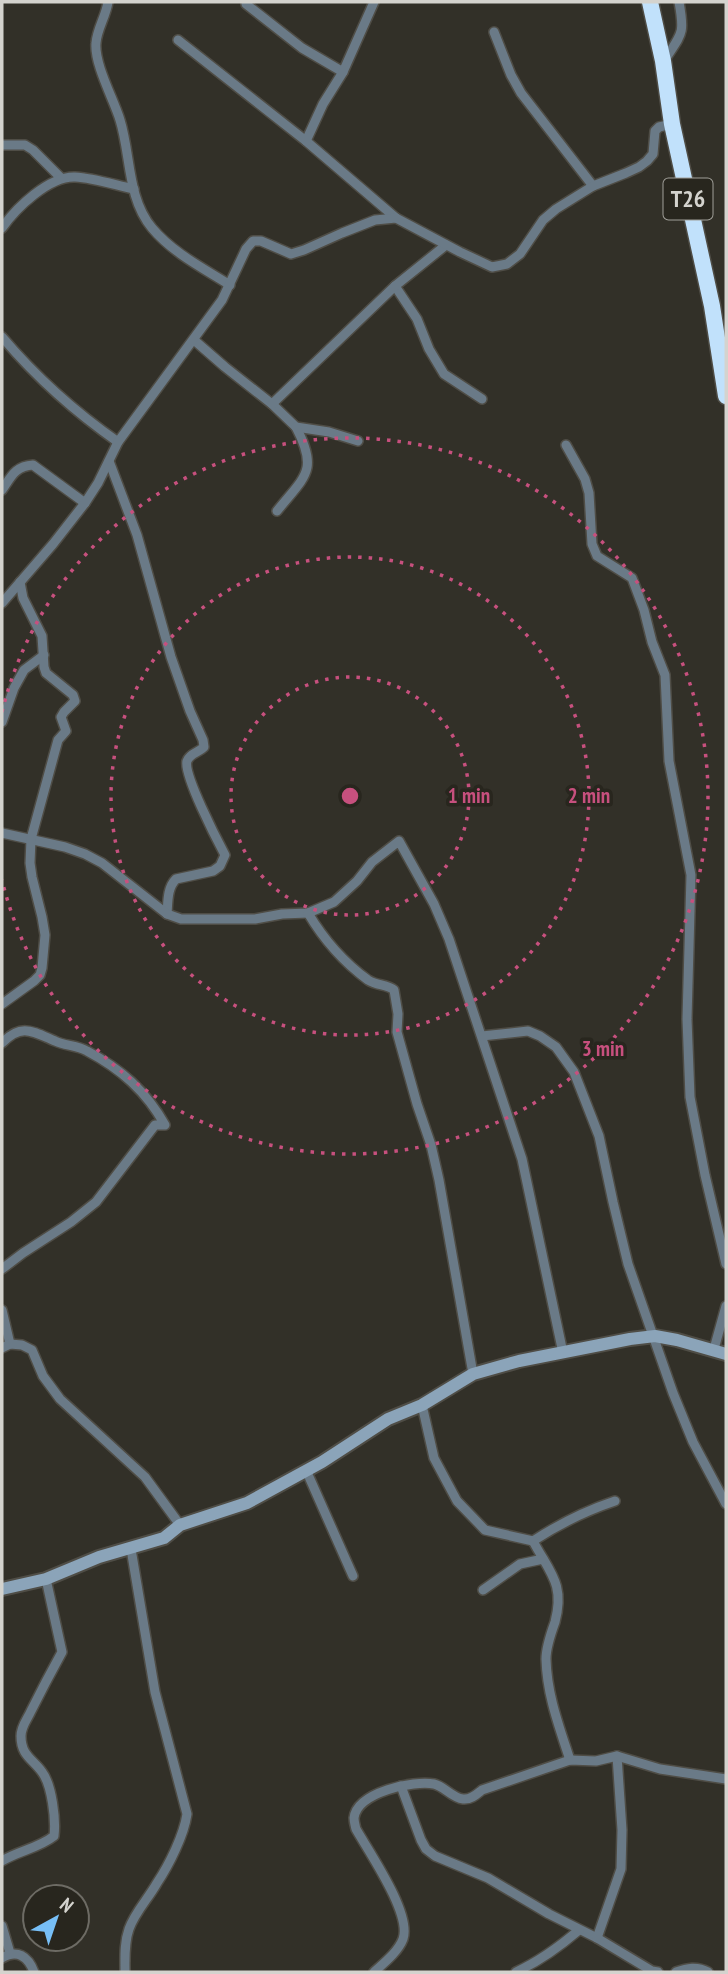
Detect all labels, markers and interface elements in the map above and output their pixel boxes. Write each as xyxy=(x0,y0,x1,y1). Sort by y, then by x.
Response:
road number: T26 xyxy=(664,178,712,219)
text: 1 min xyxy=(448,782,490,809)
text: 2 min xyxy=(568,782,610,809)
centre of rings xyxy=(338,784,362,808)
text: 3 min xyxy=(582,1035,624,1062)
north arrow xyxy=(21,1883,91,1953)
text: N xyxy=(55,1892,79,1917)

